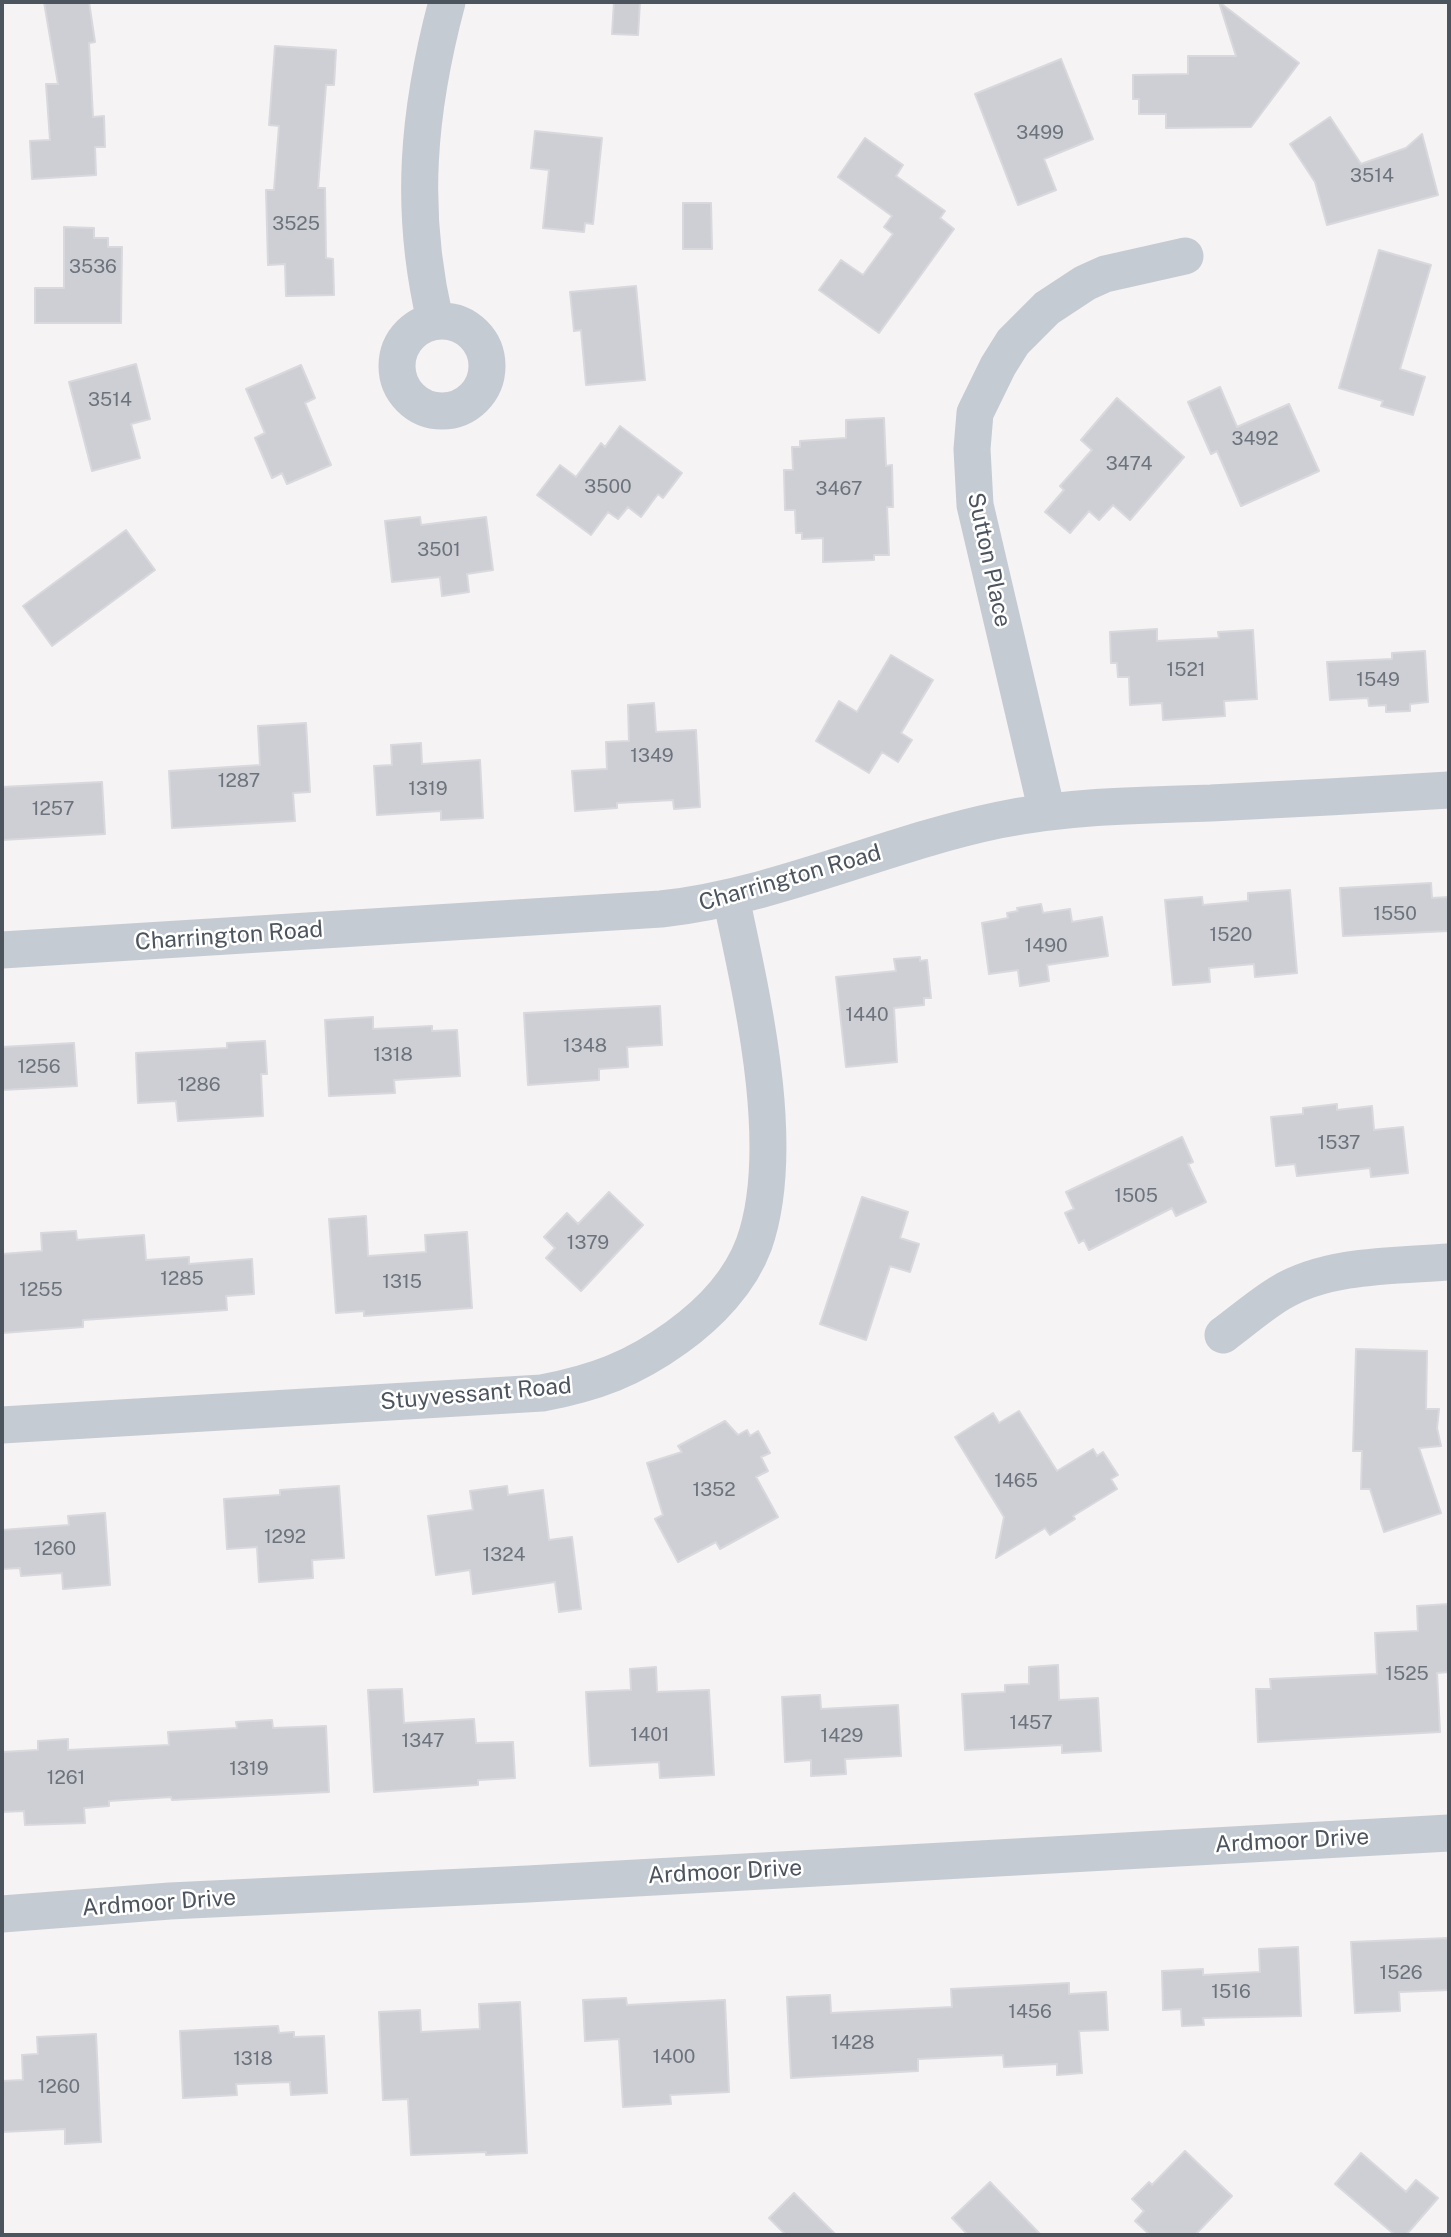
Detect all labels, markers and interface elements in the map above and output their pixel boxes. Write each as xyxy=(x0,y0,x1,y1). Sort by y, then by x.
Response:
house number: 3499 xyxy=(1016,122,1064,144)
house number: 3514 xyxy=(1350,165,1394,187)
house number: 3525 xyxy=(272,213,320,235)
house number: 3536 xyxy=(69,256,117,278)
house number: 3514 xyxy=(88,389,132,411)
house number: 3492 xyxy=(1231,428,1279,450)
house number: 3474 xyxy=(1106,453,1152,475)
house number: 3500 xyxy=(584,476,632,498)
house number: 3467 xyxy=(816,478,862,500)
street label: Sutton Place xyxy=(961,490,1017,630)
house number: 3501 xyxy=(417,539,461,561)
house number: 1521 xyxy=(1167,659,1205,681)
house number: 1549 xyxy=(1356,669,1400,691)
house number: 1349 xyxy=(630,745,674,767)
house number: 1287 xyxy=(218,770,260,792)
house number: 1319 xyxy=(408,778,448,800)
house number: 1257 xyxy=(32,798,74,820)
street label: Charrington Road xyxy=(696,839,884,917)
house number: 1550 xyxy=(1373,903,1417,925)
street label: Charrington Road xyxy=(134,916,324,956)
house number: 1520 xyxy=(1210,924,1252,946)
house number: 1490 xyxy=(1024,935,1068,957)
house number: 1440 xyxy=(845,1004,889,1026)
house number: 1348 xyxy=(563,1035,607,1057)
house number: 1318 xyxy=(373,1044,413,1066)
house number: 1256 xyxy=(17,1056,61,1078)
house number: 1286 xyxy=(177,1074,221,1096)
house number: 1537 xyxy=(1318,1132,1360,1154)
house number: 1505 xyxy=(1114,1185,1158,1207)
house number: 1379 xyxy=(567,1232,609,1254)
house number: 1285 xyxy=(160,1268,204,1290)
house number: 1315 xyxy=(382,1271,422,1293)
house number: 1255 xyxy=(19,1279,63,1301)
street label: Stuyvessant Road xyxy=(379,1372,573,1416)
house number: 1465 xyxy=(994,1470,1038,1492)
house number: 1352 xyxy=(692,1479,736,1501)
house number: 1292 xyxy=(264,1526,306,1548)
house number: 1260 xyxy=(34,1538,76,1560)
house number: 1324 xyxy=(483,1544,525,1566)
house number: 1525 xyxy=(1385,1663,1429,1685)
house number: 1457 xyxy=(1009,1712,1053,1734)
house number: 1401 xyxy=(630,1724,670,1746)
house number: 1429 xyxy=(821,1725,863,1747)
house number: 1347 xyxy=(401,1730,445,1752)
house number: 1319 xyxy=(229,1758,269,1780)
house number: 1261 xyxy=(47,1767,85,1789)
street label: Ardmoor Drive xyxy=(1214,1823,1370,1859)
street label: Ardmoor Drive xyxy=(647,1854,803,1890)
street label: Ardmoor Drive xyxy=(81,1884,237,1922)
house number: 1526 xyxy=(1379,1962,1423,1984)
house number: 1516 xyxy=(1211,1981,1251,2003)
house number: 1456 xyxy=(1008,2001,1052,2023)
house number: 1428 xyxy=(831,2032,875,2054)
house number: 1400 xyxy=(653,2046,695,2068)
house number: 1318 xyxy=(233,2048,273,2070)
house number: 1260 xyxy=(38,2076,80,2098)

